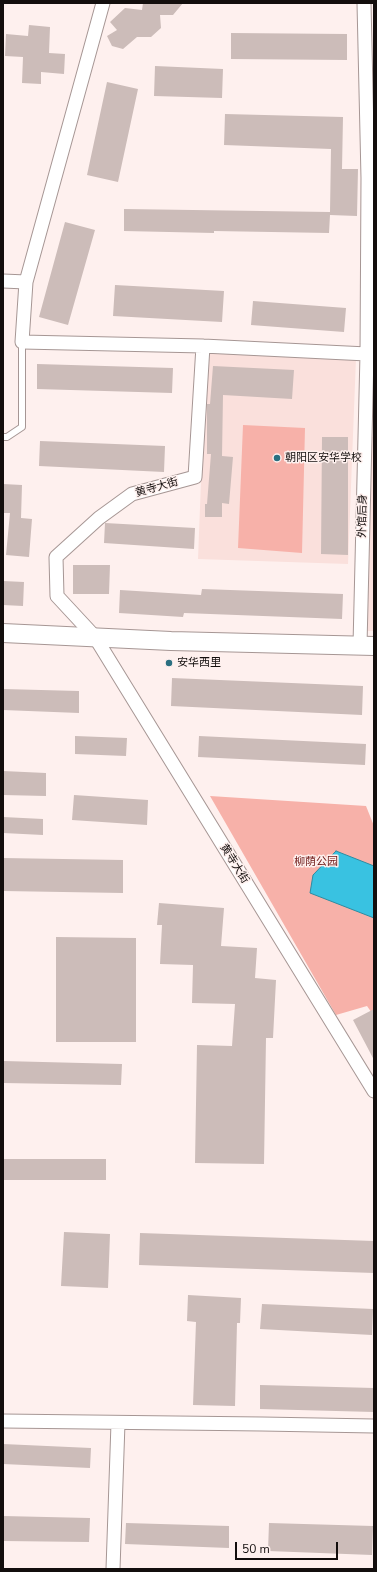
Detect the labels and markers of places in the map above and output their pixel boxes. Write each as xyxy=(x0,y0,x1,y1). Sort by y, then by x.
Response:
place label: 朝阳区安华学校 xyxy=(285,451,362,465)
marker: 朝阳区安华学校 xyxy=(272,453,282,463)
place label: 安华西里 xyxy=(177,656,221,670)
marker: 安华西里 xyxy=(164,658,174,668)

